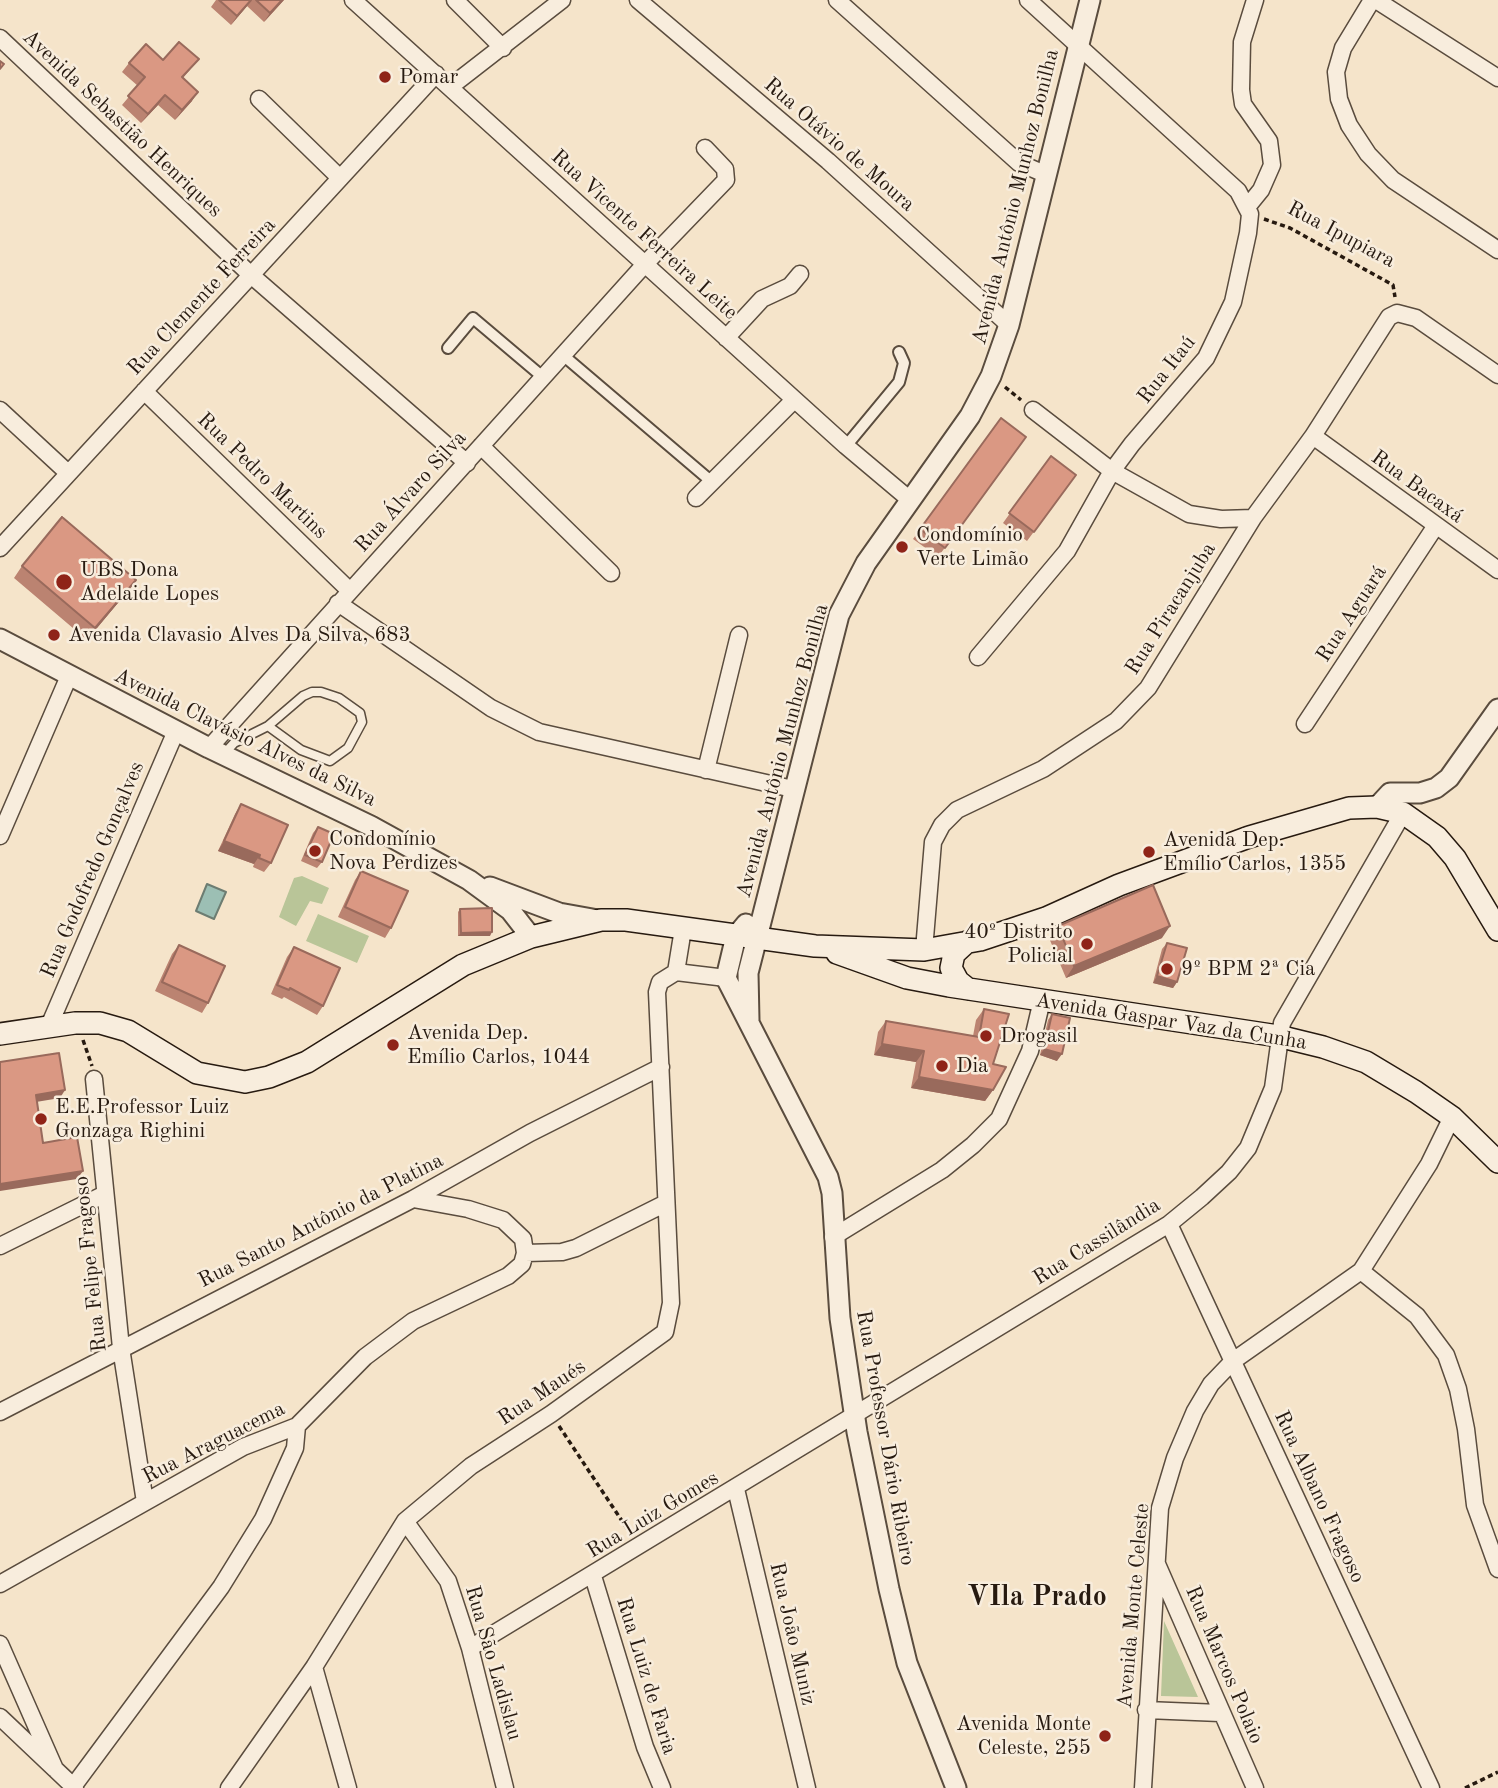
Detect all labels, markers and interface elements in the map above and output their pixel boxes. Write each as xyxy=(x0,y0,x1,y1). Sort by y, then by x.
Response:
street label: Avenida Sebastião Henriques xyxy=(17,25,227,223)
street label: Avenida Antônio Munhoz Bonilha xyxy=(967,47,1065,347)
place label: Pomar xyxy=(399,64,458,90)
marker: Pomar xyxy=(377,69,393,85)
street label: Rua Otávio de Moura xyxy=(758,72,920,218)
street label: Rua Vicente Ferreira Leite xyxy=(545,144,743,326)
street label: Rua Ipupiara xyxy=(1283,196,1399,274)
street label: Rua Clemente Ferreira xyxy=(122,213,282,381)
street label: Rua Itaú xyxy=(1133,331,1201,409)
street label: Rua Pedro Martins xyxy=(192,407,332,545)
street label: Rua Álvaro Silva xyxy=(350,426,472,558)
street label: Rua Bacaxá xyxy=(1366,445,1468,529)
place label: Condomínio Verte Limão xyxy=(916,522,1029,572)
street label: Rua Piracanjuba xyxy=(1120,538,1222,680)
marker: Condomínio Verte Limão xyxy=(894,539,910,555)
place label: UBS Dona Adelaide Lopes xyxy=(80,557,219,607)
street label: Rua Aguará xyxy=(1311,561,1393,667)
marker: UBS Dona Adelaide Lopes xyxy=(54,572,74,592)
street label: Avenida Antônio Munhoz Bonilha xyxy=(732,601,834,901)
place label: Avenida Clavasio Alves Da Silva, 683 xyxy=(68,622,411,648)
marker: Avenida Clavasio Alves Da Silva, 683 xyxy=(46,627,62,643)
street label: Avenida Clavásio Alves da Silva xyxy=(110,663,380,813)
street label: Rua Godofredo Gonçalves xyxy=(36,758,150,982)
place label: Condomínio Nova Perdizes xyxy=(329,826,458,876)
place label: Avenida Dep. Emílio Carlos, 1355 xyxy=(1163,827,1346,877)
marker: Condomínio Nova Perdizes xyxy=(307,843,323,859)
marker: Avenida Dep. Emílio Carlos, 1355 xyxy=(1141,844,1157,860)
place label: 40º Distrito Policial xyxy=(964,919,1073,969)
marker: 40º Distrito Policial xyxy=(1079,936,1095,952)
place label: 9º BPM 2ª Cia xyxy=(1181,956,1315,982)
marker: 9º BPM 2ª Cia xyxy=(1159,961,1175,977)
street label: Avenida Gaspar Vaz da Cunha xyxy=(1033,988,1309,1056)
place label: Avenida Dep. Emílio Carlos, 1044 xyxy=(407,1020,590,1070)
place label: Drogasil xyxy=(1000,1023,1078,1049)
marker: Drogasil xyxy=(978,1028,994,1044)
marker: Avenida Dep. Emílio Carlos, 1044 xyxy=(385,1037,401,1053)
place label: Dia xyxy=(956,1053,988,1079)
marker: Dia xyxy=(934,1058,950,1074)
place label: E.E.Professor Luiz Gonzaga Righini xyxy=(55,1094,229,1144)
marker: E.E.Professor Luiz Gonzaga Righini xyxy=(33,1111,49,1127)
street label: Rua Santo Antônio da Platina xyxy=(194,1148,448,1294)
street label: Rua Felipe Fragoso xyxy=(69,1175,113,1353)
street label: Rua Cassilândia xyxy=(1029,1193,1165,1291)
street label: Rua Professor Dário Ribeiro xyxy=(850,1308,920,1568)
street label: Rua Maués xyxy=(493,1354,591,1432)
street label: Rua Araguacema xyxy=(139,1396,289,1490)
street label: Rua Albano Fragoso xyxy=(1268,1407,1370,1587)
street label: Rua Luiz Gomes xyxy=(582,1466,724,1564)
street label: Avenida Monte Celeste xyxy=(1112,1502,1156,1710)
street label: Rua João Muniz xyxy=(763,1560,821,1708)
district label: VIla Prado xyxy=(967,1581,1107,1615)
street label: Rua Marcos Polaio xyxy=(1179,1582,1269,1748)
street label: Rua São Ladislau xyxy=(459,1583,527,1743)
street label: Rua Luiz de Faria xyxy=(610,1594,682,1758)
place label: Avenida Monte Celeste, 255 xyxy=(956,1711,1091,1761)
marker: Avenida Monte Celeste, 255 xyxy=(1097,1728,1113,1744)

